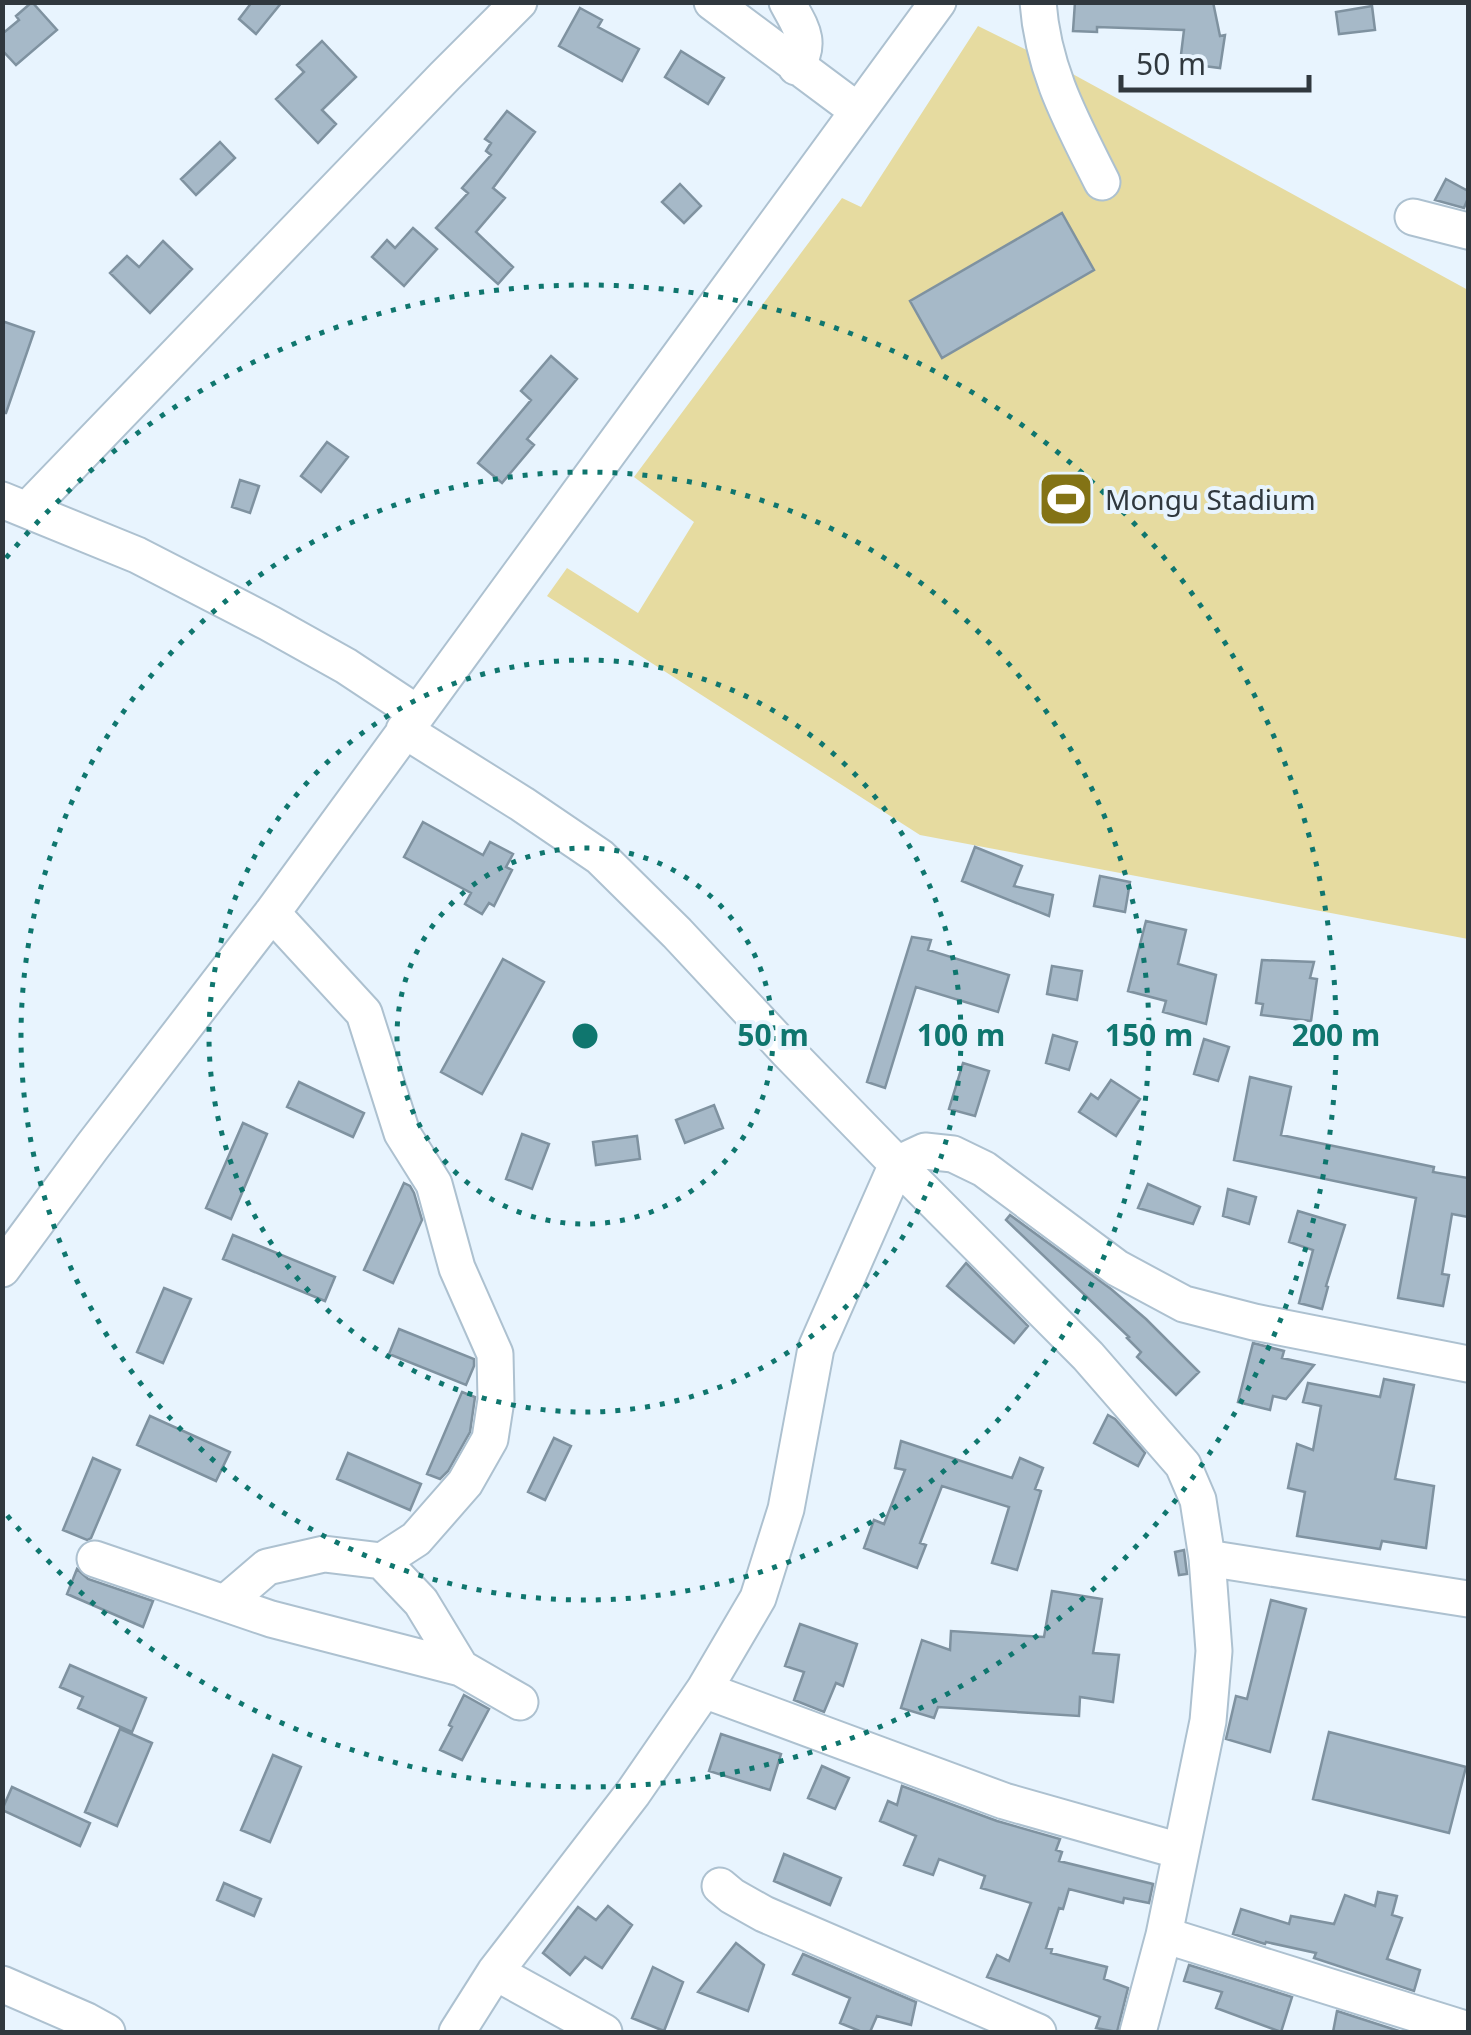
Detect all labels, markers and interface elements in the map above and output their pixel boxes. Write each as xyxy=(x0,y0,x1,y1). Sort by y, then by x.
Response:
scale bar xyxy=(1121,30,1308,92)
text: 50 m xyxy=(1136,43,1206,84)
sports icon: Mongu Stadium xyxy=(1036,469,1096,529)
place label: Mongu Stadium xyxy=(1105,480,1316,518)
text: 50 m xyxy=(737,1014,809,1055)
text: 100 m xyxy=(917,1014,1005,1055)
text: 150 m xyxy=(1105,1014,1193,1055)
text: 200 m xyxy=(1292,1014,1380,1055)
centre of rings xyxy=(567,1018,603,1054)

